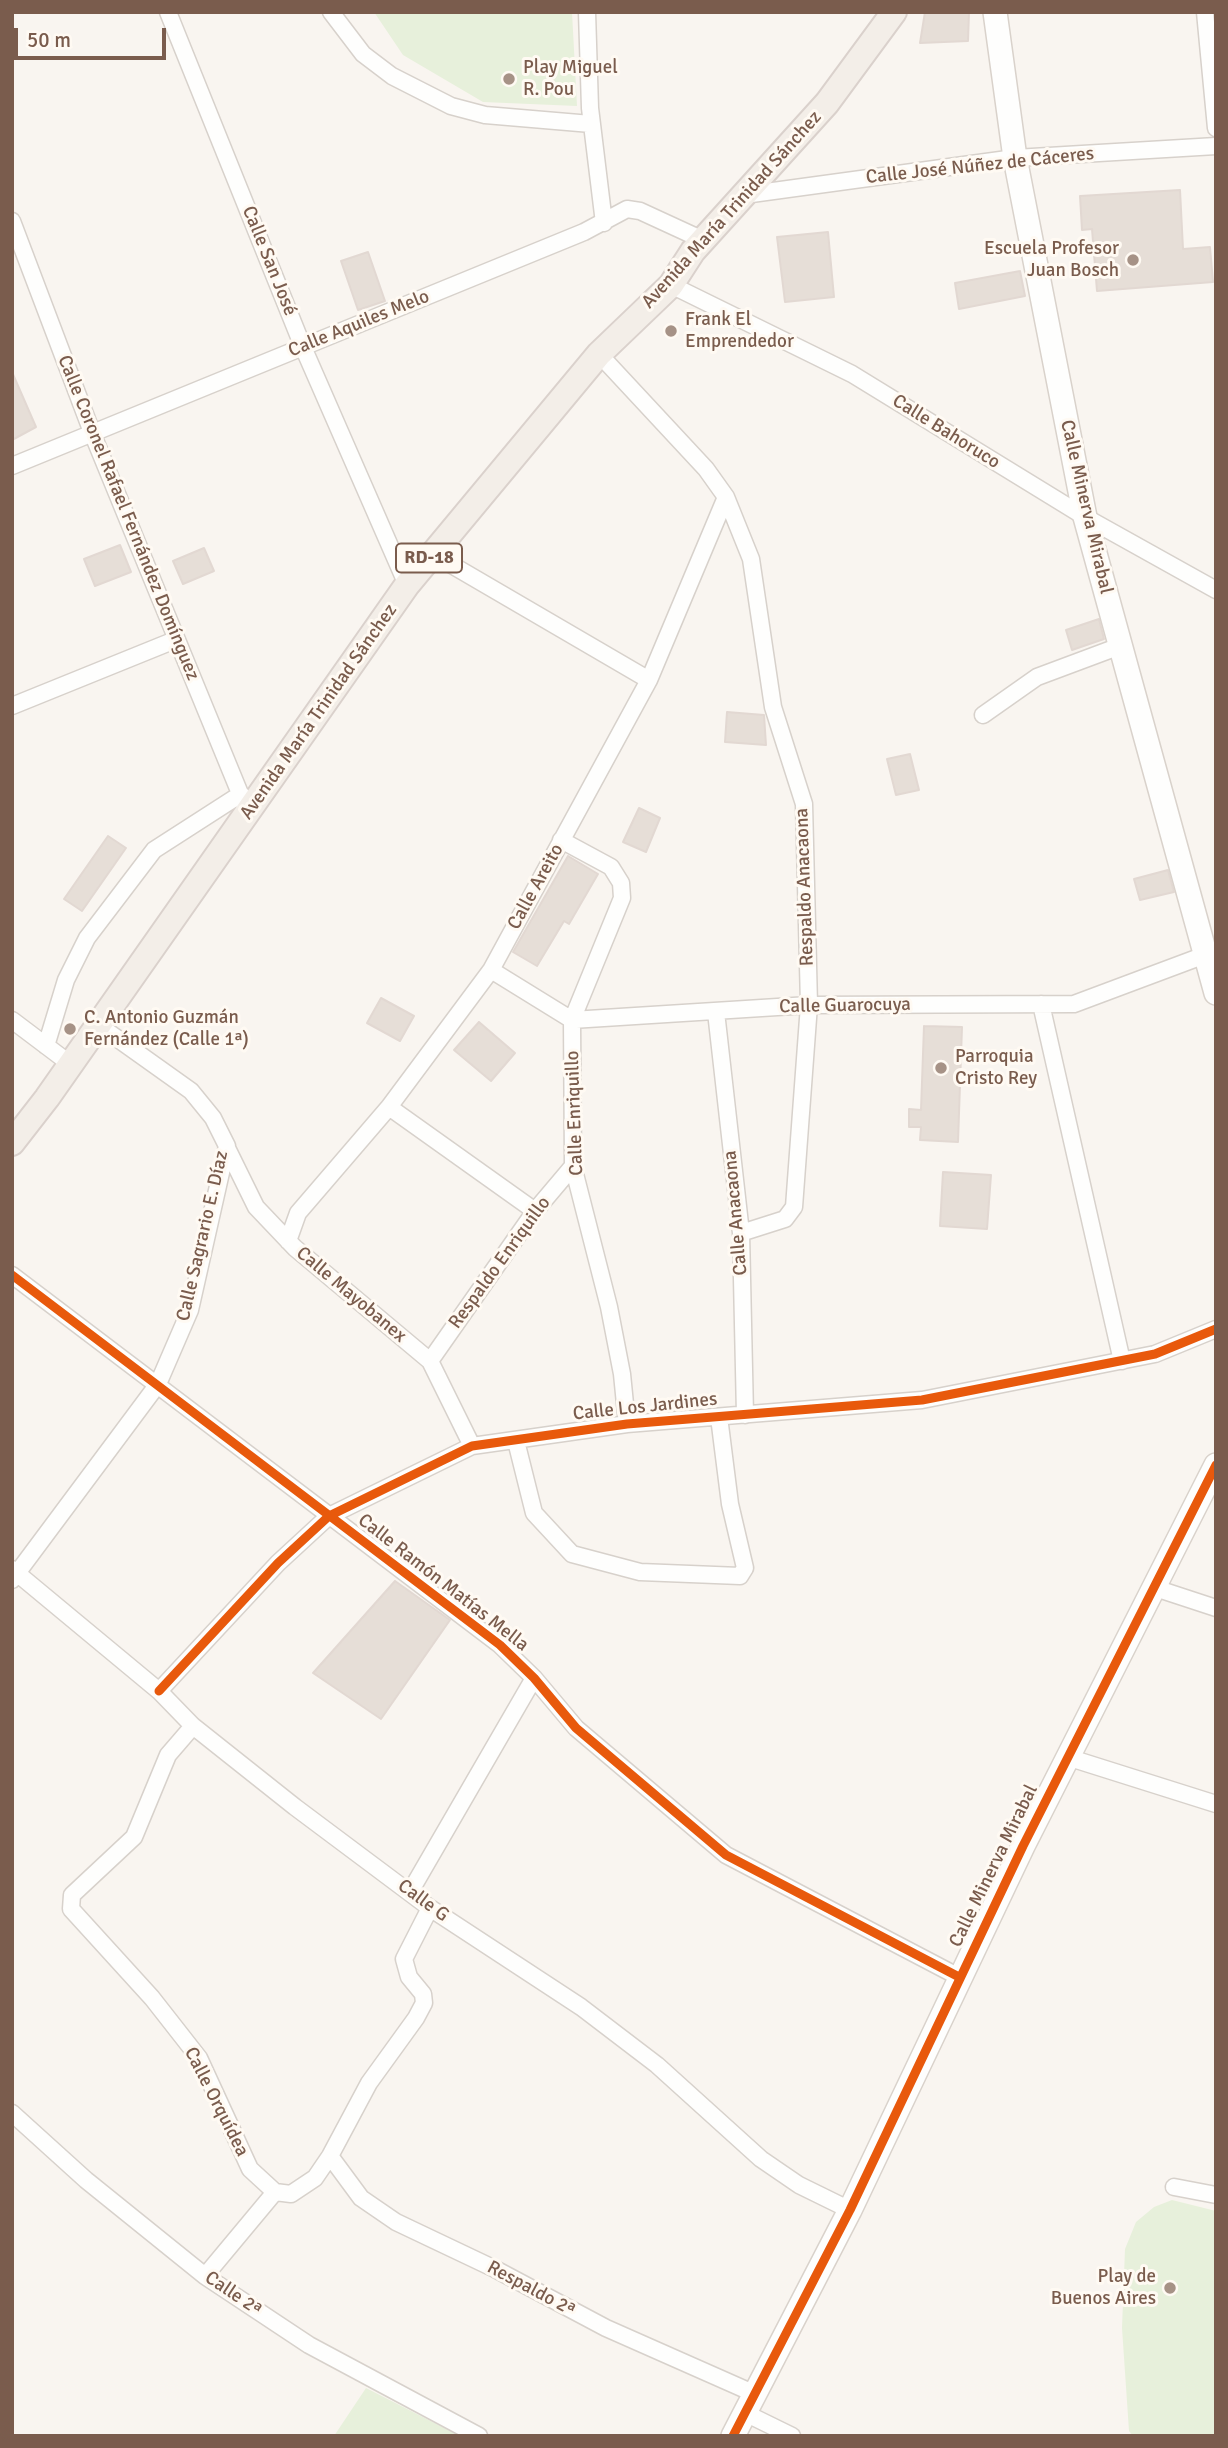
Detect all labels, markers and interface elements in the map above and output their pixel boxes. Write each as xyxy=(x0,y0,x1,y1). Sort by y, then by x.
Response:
scale bar xyxy=(18,14,170,58)
text: 50 m xyxy=(27,27,71,53)
place label: Play Miguel R. Pou xyxy=(523,57,618,101)
marker: Play Miguel R. Pou xyxy=(501,71,517,87)
street label: Avenida María Trinidad Sánchez xyxy=(637,107,827,313)
street label: Calle José Núñez de Cáceres xyxy=(865,143,1095,189)
street label: Calle San José xyxy=(237,203,301,319)
place label: Escuela Profesor Juan Bosch xyxy=(984,238,1119,282)
marker: Escuela Profesor Juan Bosch xyxy=(1125,252,1141,268)
street label: Calle Aquiles Melo xyxy=(285,285,433,363)
place label: Frank El Emprendedor xyxy=(685,309,794,353)
marker: Frank El Emprendedor xyxy=(663,323,679,339)
street label: Calle Coronel Rafael Fernández Domínguez xyxy=(52,352,204,684)
street label: Calle Bahoruco xyxy=(888,390,1004,474)
street label: Calle Minerva Mirabal xyxy=(1055,418,1117,596)
road number: RD-18 xyxy=(396,544,462,572)
street label: Avenida María Trinidad Sánchez xyxy=(236,600,402,824)
street label: Respaldo Anacaona xyxy=(791,808,819,966)
street label: Calle Areito xyxy=(503,840,569,934)
street label: Calle Guarocuya xyxy=(779,993,911,1019)
place label: C. Antonio Guzmán Fernández (Calle 1ª) xyxy=(84,1007,249,1051)
marker: C. Antonio Guzmán Fernández (Calle 1ª) xyxy=(62,1021,78,1037)
place label: Parroquia Cristo Rey xyxy=(955,1046,1037,1090)
street label: Calle Enriquillo xyxy=(561,1050,589,1176)
marker: Parroquia Cristo Rey xyxy=(933,1060,949,1076)
street label: Calle Sagrario E. Díaz xyxy=(172,1149,234,1323)
street label: Calle Anacaona xyxy=(719,1150,753,1276)
street label: Respaldo Enriquillo xyxy=(444,1192,556,1334)
street label: Calle Mayobanex xyxy=(291,1242,411,1348)
street label: Calle Los Jardines xyxy=(572,1388,718,1426)
street label: Calle Ramón Matías Mella xyxy=(353,1509,533,1657)
street label: Calle Minerva Mirabal xyxy=(945,1781,1043,1951)
street label: Calle G xyxy=(393,1875,453,1927)
street label: Calle Orquídea xyxy=(179,2044,253,2160)
street label: Respaldo 2ª xyxy=(483,2256,579,2322)
place label: Play de Buenos Aires xyxy=(1051,2266,1156,2310)
street label: Calle 2ª xyxy=(200,2267,266,2321)
marker: Play de Buenos Aires xyxy=(1162,2280,1178,2296)

